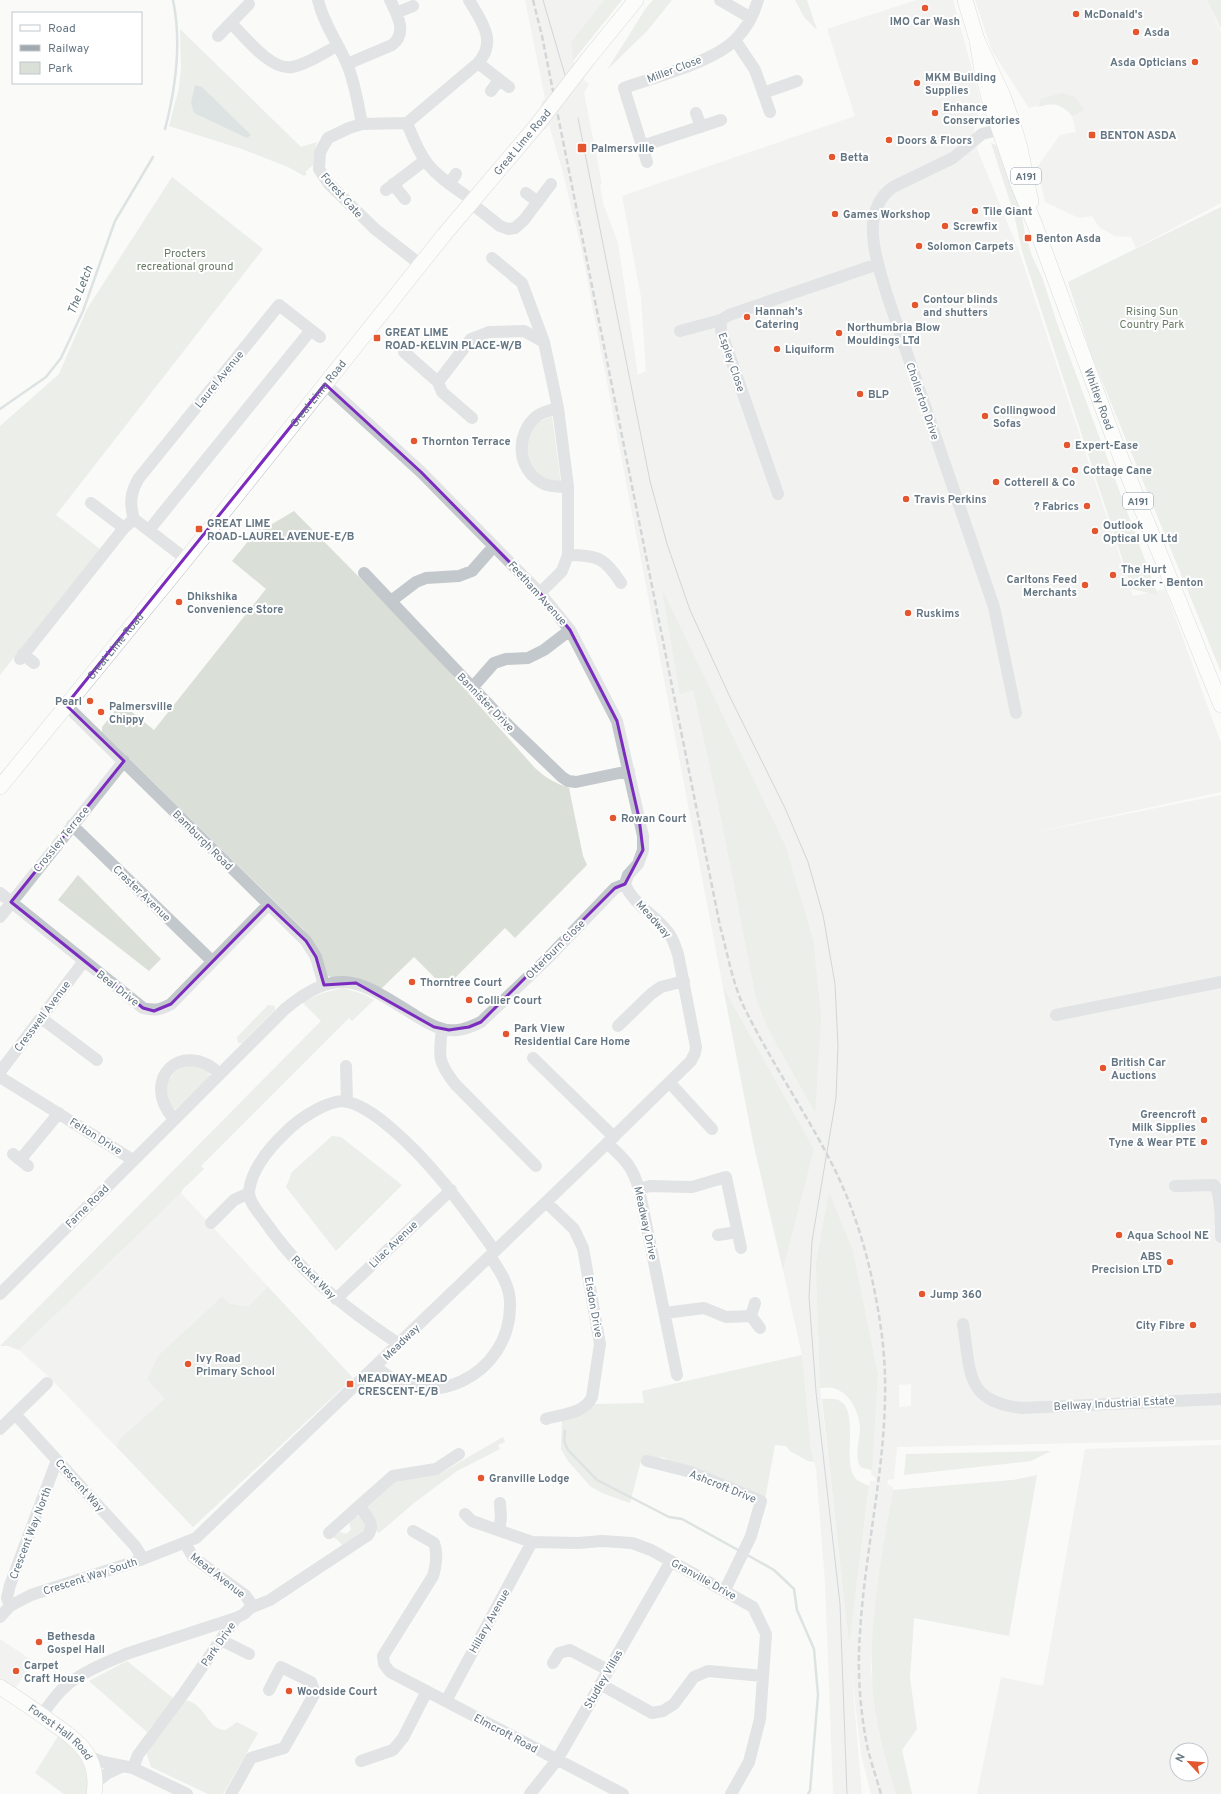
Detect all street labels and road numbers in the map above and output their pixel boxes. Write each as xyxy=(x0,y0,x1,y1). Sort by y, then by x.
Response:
street label: Miller Close xyxy=(645,53,704,87)
street label: Great Lime Road xyxy=(491,107,555,179)
road number: A191 xyxy=(1011,168,1041,184)
street label: Forest Gate xyxy=(317,170,365,221)
street label: Espley Close xyxy=(714,331,748,394)
street label: Laurel Avenue xyxy=(192,348,247,411)
street label: Great Lime Road xyxy=(288,357,350,431)
street label: Chollerton Drive xyxy=(902,361,942,442)
street label: Whitley Road xyxy=(1081,367,1116,432)
road number: A191 xyxy=(1123,493,1153,509)
street label: Feetham Avenue xyxy=(505,559,570,629)
street label: Great Lime Road xyxy=(84,610,147,683)
street label: Bannister Drive xyxy=(454,670,517,735)
street label: Crossley Terrace xyxy=(31,804,93,876)
street label: Bamburgh Road xyxy=(169,808,235,874)
street label: Craster Avenue xyxy=(109,863,173,925)
street label: Meadway xyxy=(633,898,674,942)
street label: Otterburn Close xyxy=(523,917,589,983)
street label: Beal Drive xyxy=(93,968,142,1010)
street label: Cresswell Avenue xyxy=(11,978,74,1055)
street label: Felton Drive xyxy=(67,1115,124,1158)
street label: Farne Road xyxy=(63,1182,112,1231)
street label: Meadway Drive xyxy=(630,1185,660,1261)
street label: Lilac Avenue xyxy=(366,1218,421,1271)
street label: Rocket Way xyxy=(288,1253,339,1303)
street label: Elsdon Drive xyxy=(581,1276,605,1339)
street label: Meadway xyxy=(380,1322,423,1364)
street label: Bellway Industrial Estate xyxy=(1053,1394,1175,1414)
street label: Crescent Way xyxy=(52,1456,107,1515)
street label: Ashcroft Drive xyxy=(687,1467,758,1507)
street label: Crescent Way North xyxy=(7,1485,55,1581)
street label: Mead Avenue xyxy=(187,1550,248,1602)
street label: Crescent Way South xyxy=(41,1555,139,1599)
street label: Granville Drive xyxy=(668,1556,739,1604)
street label: Hillary Avenue xyxy=(466,1587,513,1656)
street label: Park Drive xyxy=(198,1619,239,1670)
street label: Studley Villas xyxy=(581,1647,626,1712)
street label: Forest Hall Road xyxy=(25,1702,95,1763)
street label: Elmcroft Road xyxy=(471,1711,540,1757)

